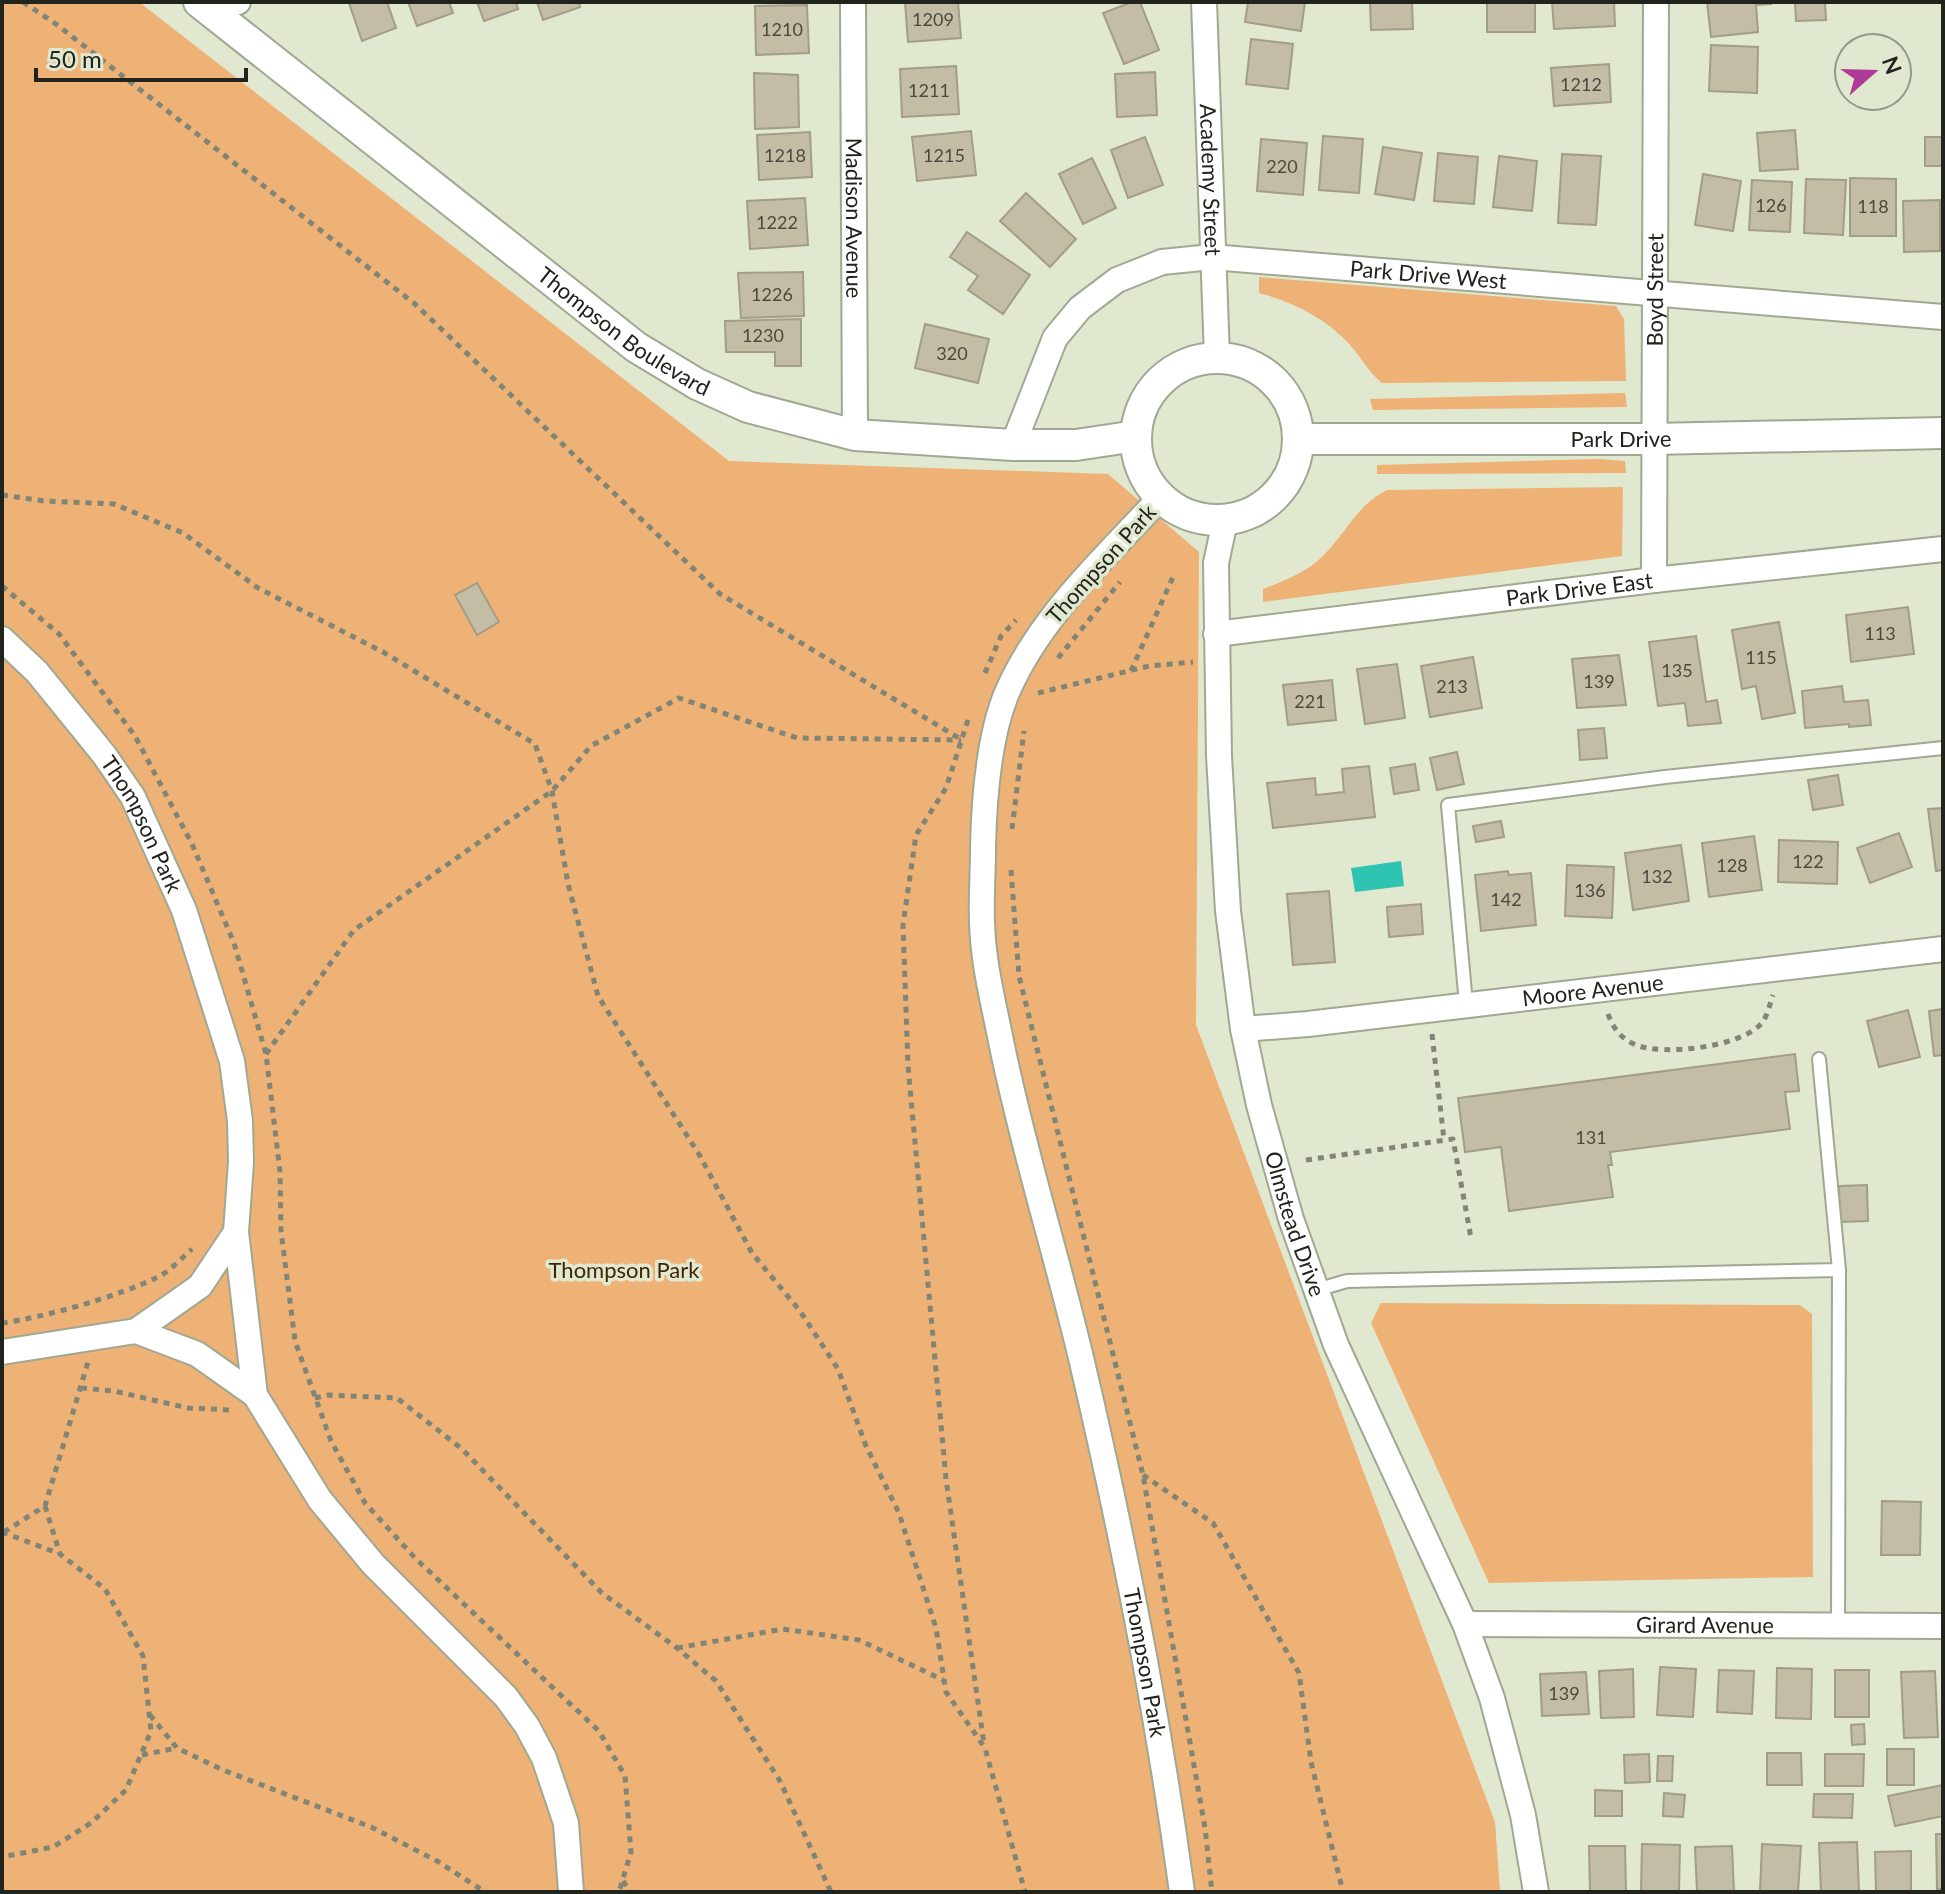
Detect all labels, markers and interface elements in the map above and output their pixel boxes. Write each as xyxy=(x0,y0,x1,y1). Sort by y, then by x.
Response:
house number: 1209 xyxy=(912,8,954,30)
house number: 1210 xyxy=(761,18,803,40)
scale bar xyxy=(36,32,246,82)
north arrow xyxy=(1833,32,1913,112)
text: 50 m xyxy=(48,44,102,73)
text: N xyxy=(1877,52,1908,78)
house number: 1212 xyxy=(1560,73,1602,95)
house number: 1211 xyxy=(908,79,950,101)
street label: Academy Street xyxy=(1195,103,1227,257)
street label: Madison Avenue xyxy=(841,138,868,298)
house number: 1218 xyxy=(764,144,806,166)
house number: 1215 xyxy=(923,144,965,166)
house number: 220 xyxy=(1266,155,1298,177)
house number: 126 xyxy=(1755,194,1787,216)
house number: 118 xyxy=(1857,195,1889,217)
house number: 1222 xyxy=(756,211,798,233)
street label: Boyd Street xyxy=(1641,233,1668,347)
street label: Park Drive West xyxy=(1349,254,1508,294)
street label: Thompson Boulevard xyxy=(533,261,714,401)
house number: 1226 xyxy=(751,283,793,305)
house number: 1230 xyxy=(742,324,784,346)
house number: 320 xyxy=(936,342,968,364)
street label: Park Drive xyxy=(1570,425,1672,452)
street label: Thompson Park xyxy=(1040,498,1162,629)
street label: Park Drive East xyxy=(1504,566,1654,611)
house number: 113 xyxy=(1864,622,1896,644)
house number: 115 xyxy=(1745,646,1777,668)
house number: 135 xyxy=(1661,659,1693,681)
house number: 139 xyxy=(1583,670,1615,692)
house number: 213 xyxy=(1436,675,1468,697)
house number: 221 xyxy=(1294,690,1326,712)
street label: Thompson Park xyxy=(96,750,189,898)
house number: 122 xyxy=(1792,850,1824,872)
house number: 128 xyxy=(1716,854,1748,876)
house number: 132 xyxy=(1641,865,1673,887)
house number: 136 xyxy=(1574,879,1606,901)
house number: 142 xyxy=(1490,888,1522,910)
street label: Moore Avenue xyxy=(1521,968,1665,1012)
house number: 131 xyxy=(1575,1126,1607,1148)
street label: Olmstead Drive xyxy=(1260,1148,1332,1300)
park label: Thompson Park xyxy=(549,1256,700,1283)
street label: Thompson Park xyxy=(1118,1586,1172,1740)
street label: Girard Avenue xyxy=(1636,1611,1774,1638)
house number: 139 xyxy=(1548,1682,1580,1704)

